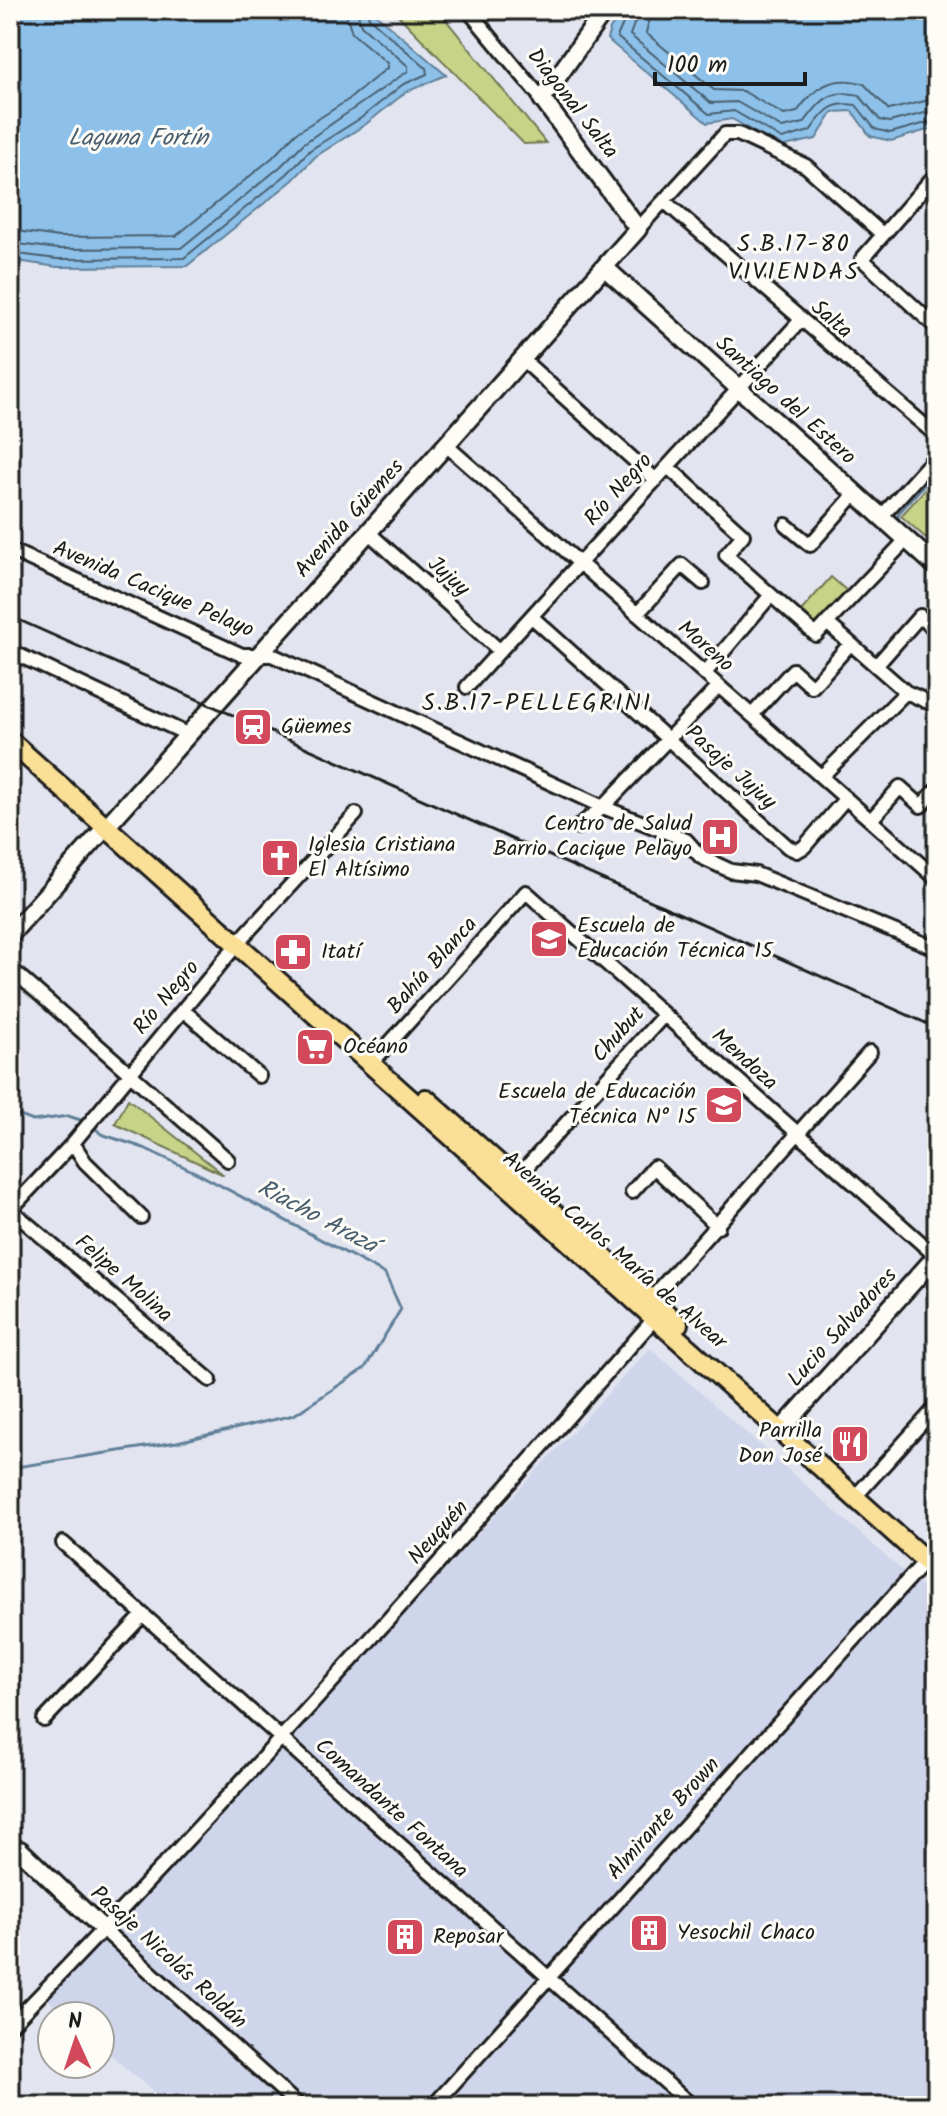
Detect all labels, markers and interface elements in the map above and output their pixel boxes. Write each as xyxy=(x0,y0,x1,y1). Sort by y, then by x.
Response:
scale bar xyxy=(655,36,805,86)
street label: Diagonal Salta xyxy=(517,41,627,167)
text: 100 m xyxy=(667,46,727,85)
water label: Laguna Fortín xyxy=(68,119,210,158)
district label: S.B.17-80 VIVIENDAS xyxy=(728,225,860,292)
street label: Salta xyxy=(802,292,860,348)
street label: Santiago del Estero xyxy=(706,328,864,474)
street label: Río Negro xyxy=(576,445,662,535)
street label: Avenida Güemes xyxy=(287,451,414,587)
street label: Avenida Cacique Pelayo xyxy=(47,532,259,648)
street label: Jujuy xyxy=(419,548,478,606)
street label: Moreno xyxy=(669,612,741,682)
district label: S.B.17-PELLEGRINI xyxy=(422,684,652,723)
station icon: Güemes xyxy=(232,706,274,748)
place label: Güemes xyxy=(281,710,352,745)
street label: Pasaje Jujuy xyxy=(676,717,784,819)
place label: Centro de Salud Barrio Cacique Pelayo xyxy=(493,807,693,867)
hospital icon: Centro de Salud Barrio Cacique Pelayo xyxy=(699,816,741,858)
place label: Iglesia Cristiana El Altísimo xyxy=(308,828,456,888)
church icon: Iglesia Cristiana El Altísimo xyxy=(259,837,301,879)
street label: Bahía Blanca xyxy=(379,909,487,1023)
place label: Escuela de Educación Técnica 15 xyxy=(577,909,774,969)
school or university icon: Escuela de Educación Técnica 15 xyxy=(528,918,570,960)
pharmacy icon: Itatí xyxy=(272,931,314,973)
place label: Itatí xyxy=(321,935,364,970)
street label: Río Negro xyxy=(125,953,209,1043)
street label: Chubut xyxy=(584,998,654,1071)
street label: Mendoza xyxy=(703,1020,785,1100)
supermarket icon: Océano xyxy=(294,1026,336,1068)
place label: Océano xyxy=(343,1030,408,1065)
place label: Escuela de Educación Técnica N° 15 xyxy=(498,1075,697,1135)
school or university icon: Escuela de Educación Técnica N° 15 xyxy=(703,1084,745,1126)
street label: Avenida Carlos María de Alvear xyxy=(494,1143,736,1360)
water label: Riacho Arazá xyxy=(250,1169,390,1268)
street label: Felipe Molina xyxy=(66,1226,180,1332)
street label: Lucio Salvadores xyxy=(780,1260,907,1396)
place label: Parrilla Don José xyxy=(738,1414,823,1474)
restaurant icon: Parrilla Don José xyxy=(829,1423,871,1465)
street label: Neuquén xyxy=(400,1492,478,1574)
street label: Comandante Fontana xyxy=(306,1730,476,1888)
street label: Almirante Brown xyxy=(599,1749,729,1889)
street label: Pasaje Nicolás Roldán xyxy=(81,1878,255,2038)
building icon: Yesochil Chaco xyxy=(628,1912,670,1954)
building icon: Reposar xyxy=(384,1916,426,1958)
place label: Yesochil Chaco xyxy=(677,1916,815,1951)
place label: Reposar xyxy=(433,1920,505,1955)
north arrow xyxy=(36,2000,116,2080)
text: N xyxy=(67,2005,83,2040)

